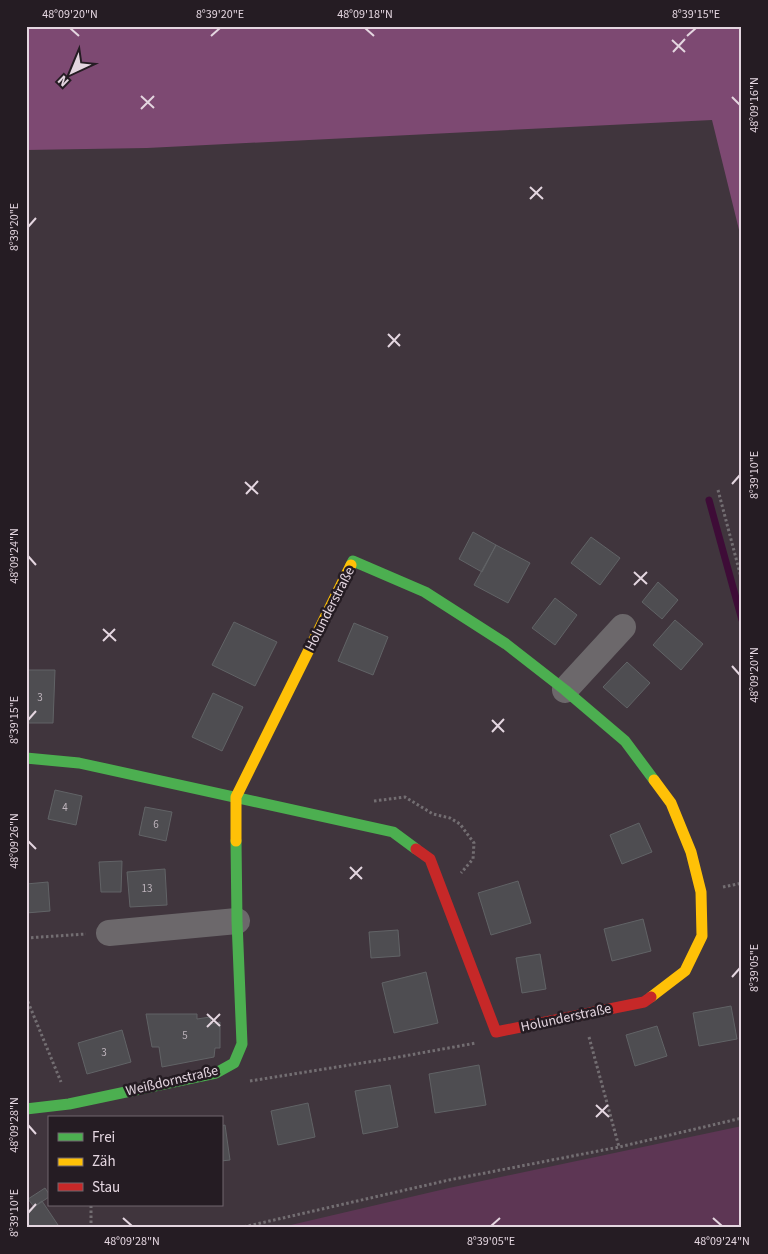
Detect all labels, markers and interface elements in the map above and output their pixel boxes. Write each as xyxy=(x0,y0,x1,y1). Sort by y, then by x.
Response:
text: 48°09'20"N xyxy=(42,6,98,23)
text: 8°39'20"E xyxy=(196,6,244,23)
text: 48°09'18"N xyxy=(337,6,393,23)
text: 8°39'15"E xyxy=(672,6,720,23)
north arrow xyxy=(48,48,98,98)
text: N xyxy=(53,70,74,91)
text: 48°09'16"N xyxy=(746,77,763,133)
text: 8°39'20"E xyxy=(6,203,23,251)
text: 8°39'10"E xyxy=(746,451,763,499)
text: 48°09'24"N xyxy=(6,528,23,584)
street label: Holunderstraße xyxy=(300,563,360,655)
text: 48°09'20"N xyxy=(746,647,763,703)
house number: 3 xyxy=(37,690,43,705)
text: 8°39'15"E xyxy=(6,696,23,744)
house number: 4 xyxy=(62,800,68,815)
text: 48°09'26"N xyxy=(6,813,23,869)
house number: 6 xyxy=(153,817,159,832)
house number: 13 xyxy=(142,881,152,896)
text: 8°39'05"E xyxy=(746,944,763,992)
street label: Holunderstraße xyxy=(519,999,613,1037)
house number: 5 xyxy=(182,1028,188,1043)
house number: 3 xyxy=(101,1045,107,1060)
street label: Weißdornstraße xyxy=(124,1061,220,1101)
text: 48°09'28"N xyxy=(6,1097,23,1153)
legend xyxy=(48,1116,222,1206)
text: Frei xyxy=(92,1127,115,1148)
text: Zäh xyxy=(92,1151,116,1172)
text: Stau xyxy=(92,1177,120,1198)
text: 8°39'10"E xyxy=(6,1189,23,1237)
text: 48°09'28"N xyxy=(104,1233,160,1250)
text: 8°39'05"E xyxy=(467,1233,515,1250)
text: 48°09'24"N xyxy=(694,1233,750,1250)

